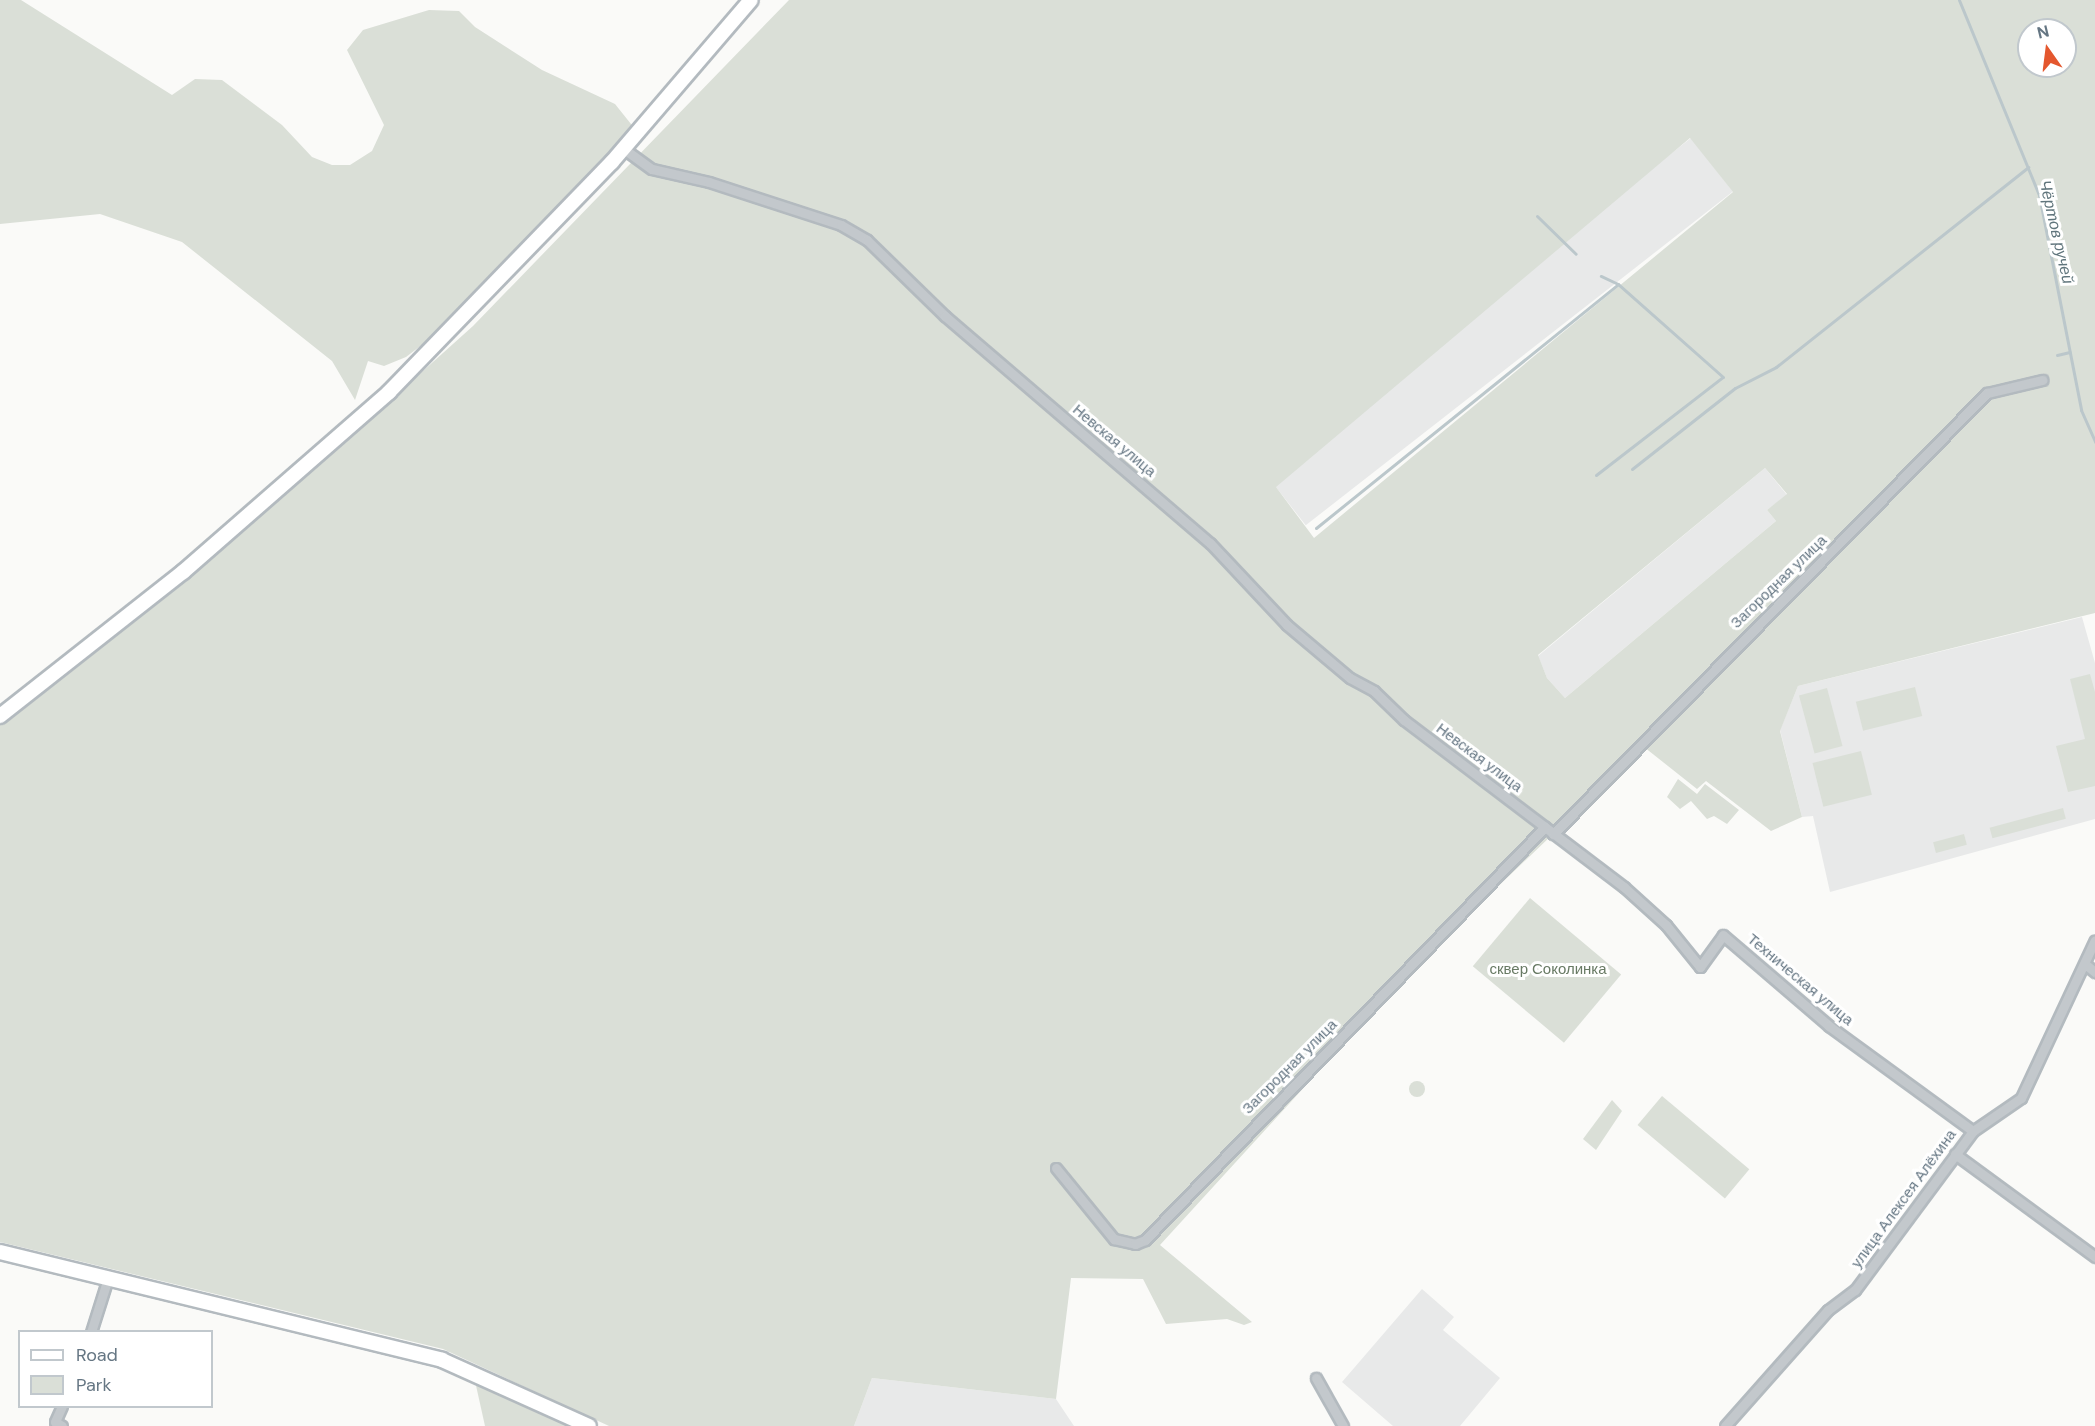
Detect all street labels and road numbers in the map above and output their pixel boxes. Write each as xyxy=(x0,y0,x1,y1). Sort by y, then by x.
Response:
street label: Невская улица xyxy=(1069,401,1159,481)
street label: Загородная улица xyxy=(1727,532,1831,632)
street label: Невская улица xyxy=(1432,720,1526,796)
street label: Техническая улица xyxy=(1743,930,1857,1030)
street label: Загородная улица xyxy=(1239,1016,1341,1118)
street label: улица Алексея Алёхина xyxy=(1848,1126,1960,1272)

